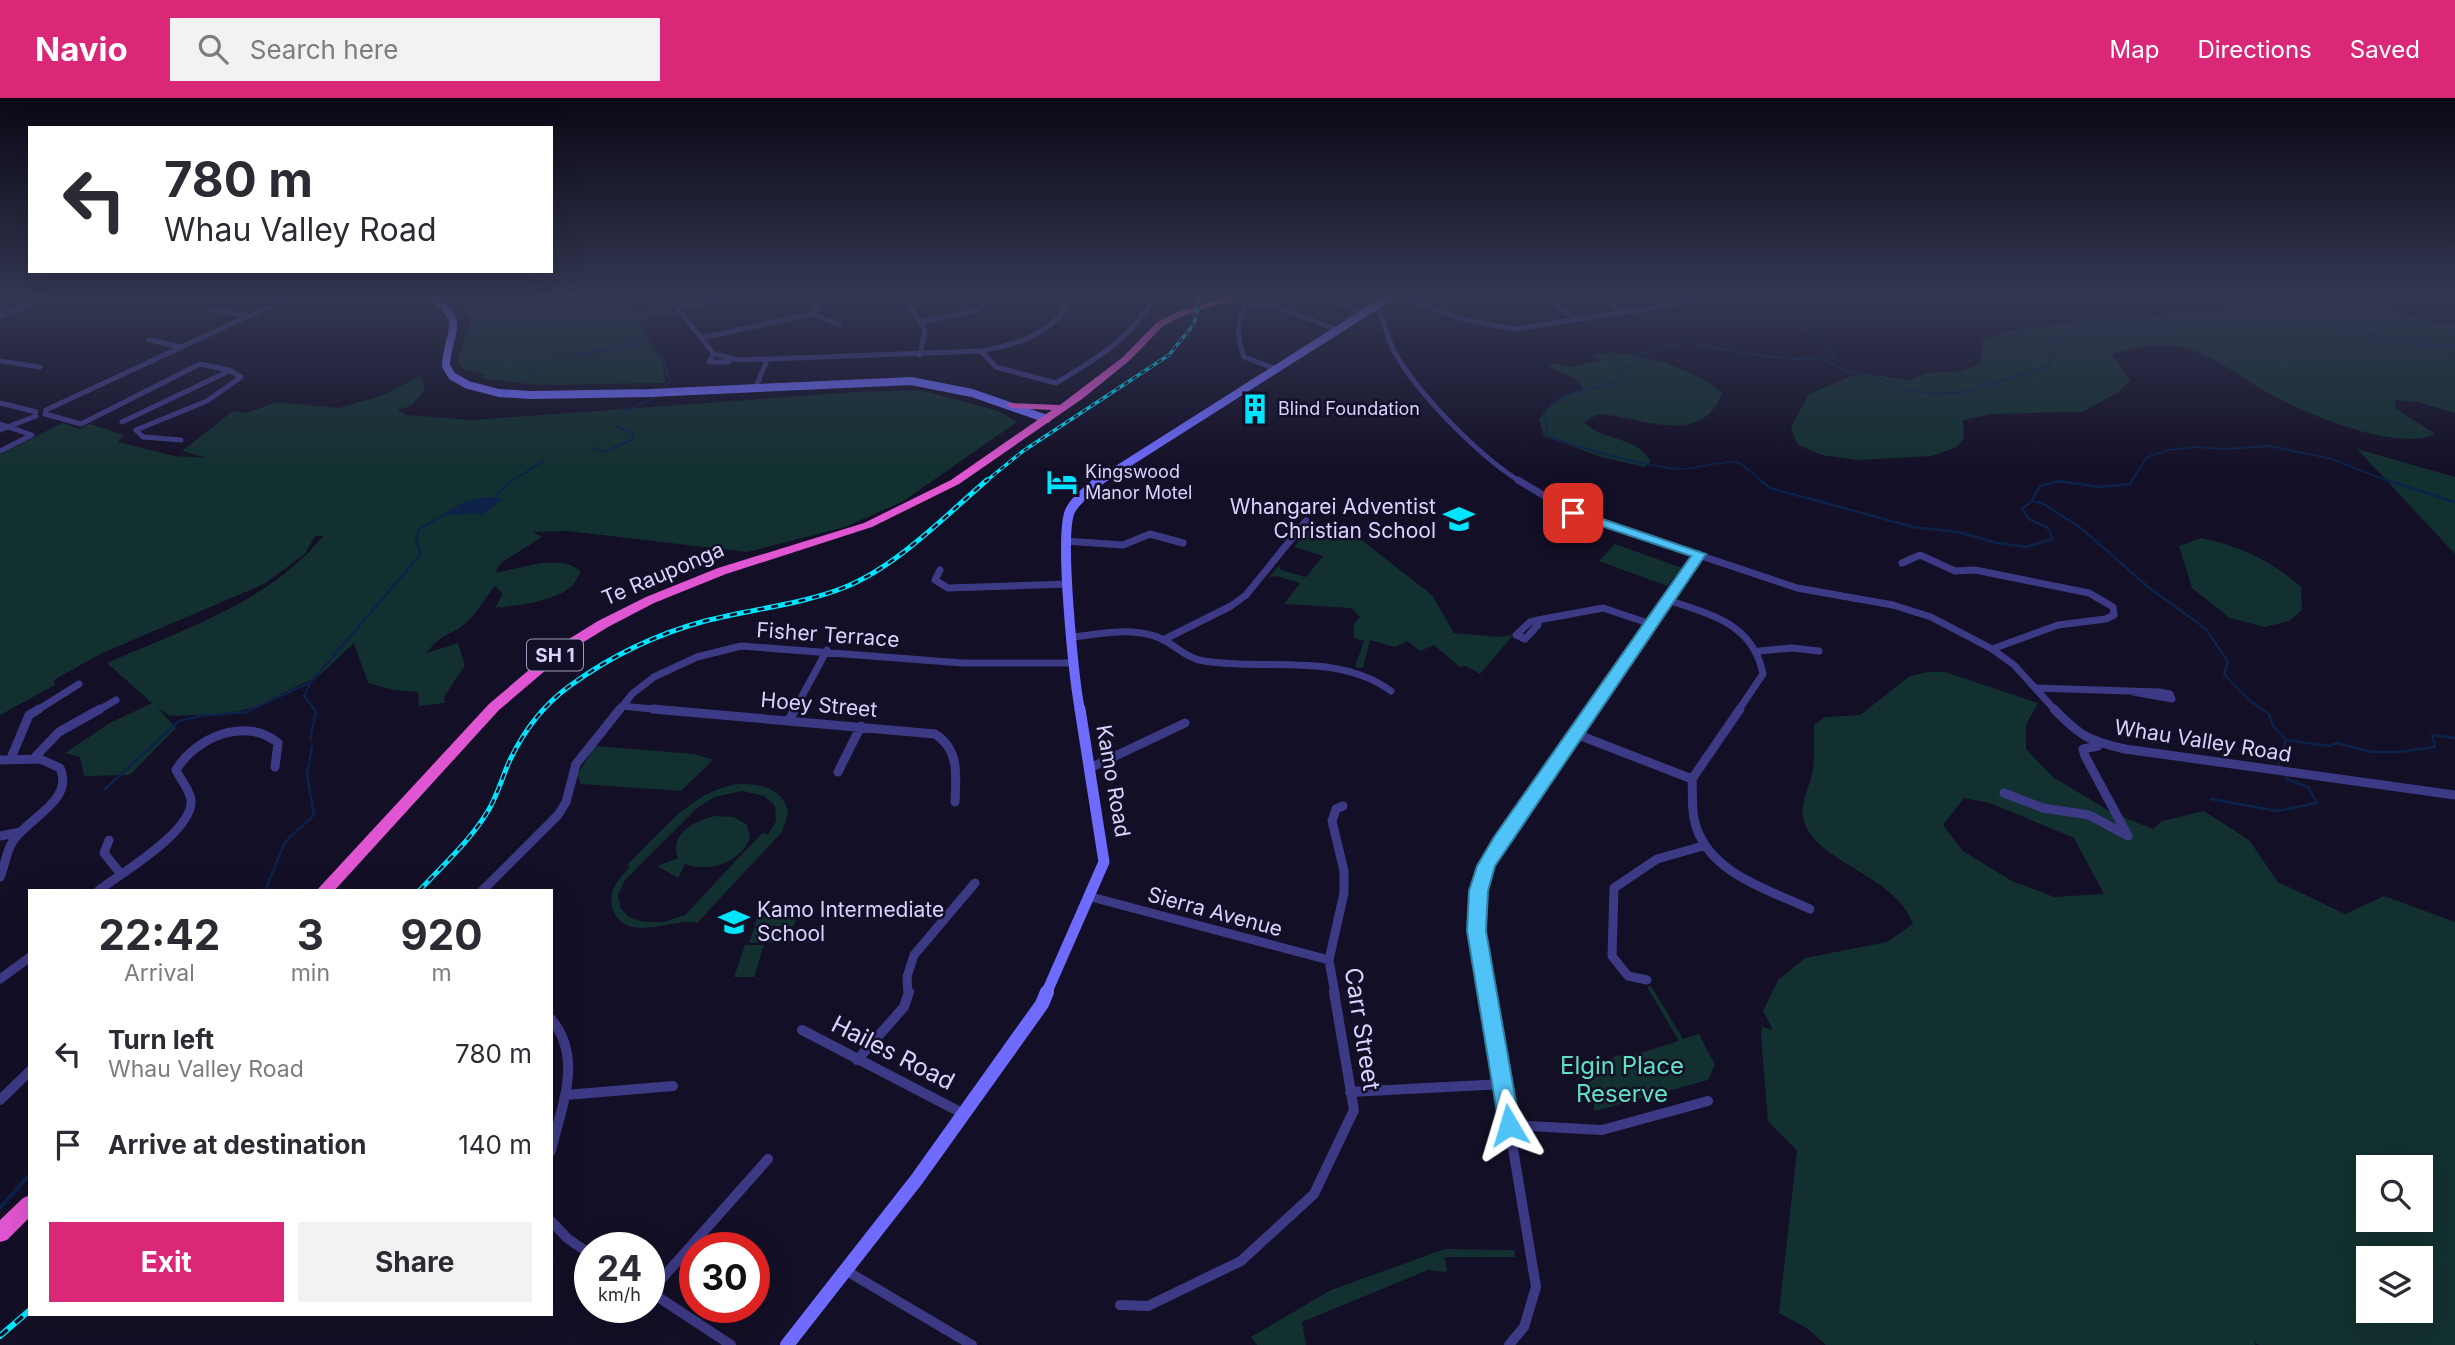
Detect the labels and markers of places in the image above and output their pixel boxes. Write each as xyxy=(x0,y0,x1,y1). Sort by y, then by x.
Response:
building icon: Blind Foundation xyxy=(1238,392,1272,426)
place label: Blind Foundation xyxy=(1278,398,1420,419)
place label: Kingswood Manor Motel xyxy=(1085,461,1192,503)
hotel icon: Kingswood Manor Motel xyxy=(1045,465,1079,499)
pin xyxy=(1543,483,1603,543)
place label: Whangarei Adventist Christian School xyxy=(1230,494,1436,543)
school or university icon: Whangarei Adventist Christian School xyxy=(1442,502,1476,536)
place label: Kamo Intermediate School xyxy=(757,897,944,946)
school or university icon: Kamo Intermediate School xyxy=(717,905,751,939)

